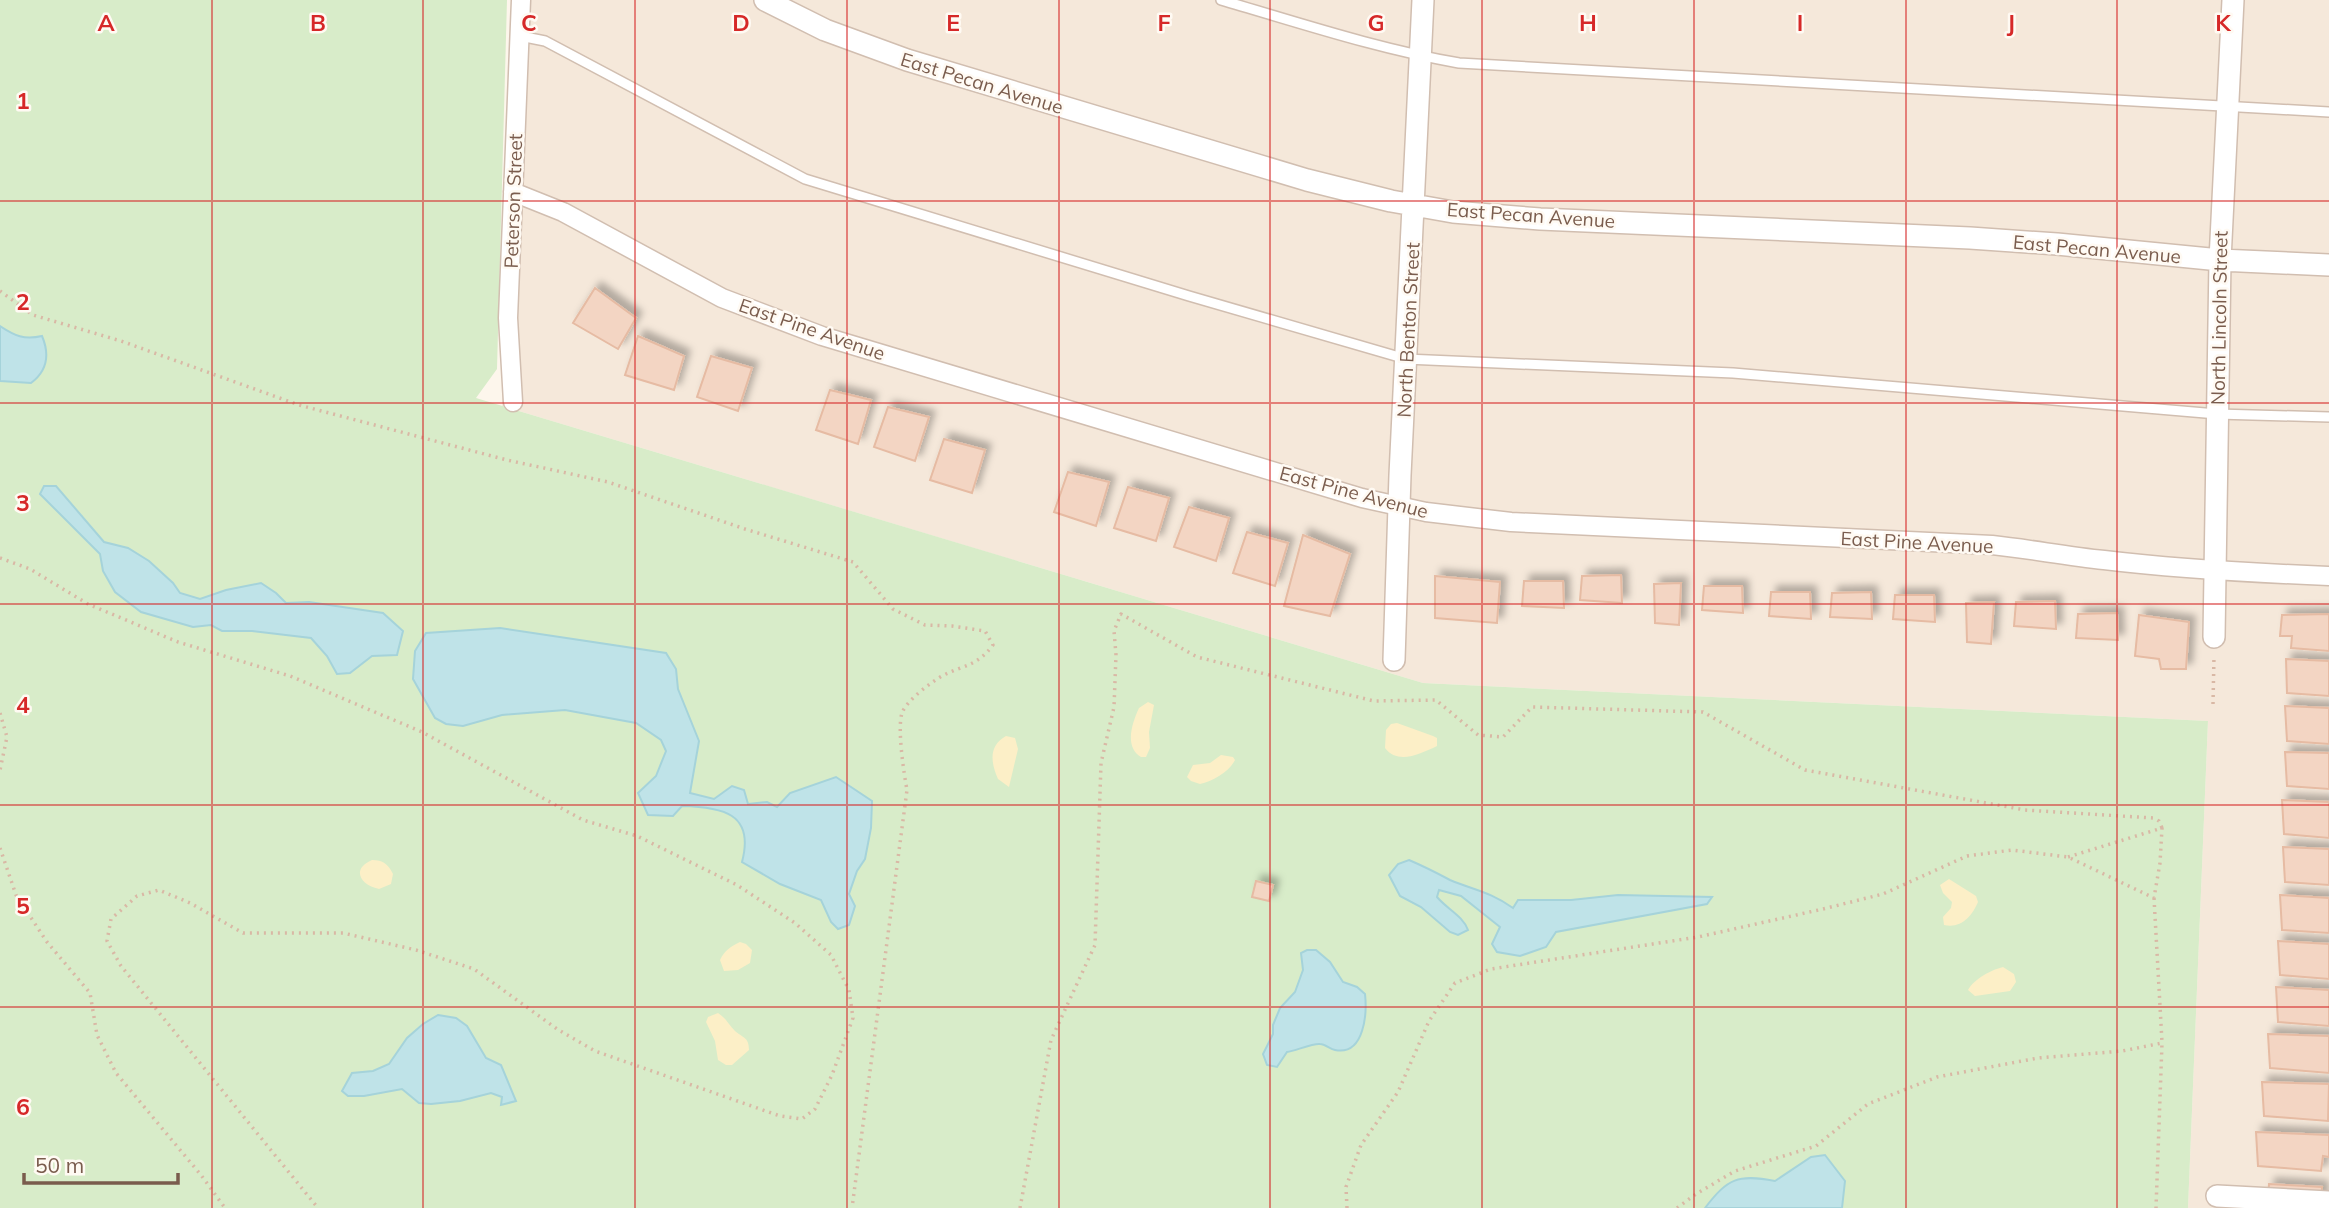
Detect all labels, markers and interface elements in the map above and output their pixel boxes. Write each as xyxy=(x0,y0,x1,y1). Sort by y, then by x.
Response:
text: A xyxy=(97,8,115,37)
text: B xyxy=(310,8,326,37)
text: C xyxy=(521,8,537,37)
text: D xyxy=(732,8,750,37)
text: E xyxy=(946,8,960,37)
text: F xyxy=(1157,8,1171,37)
text: G xyxy=(1367,8,1385,37)
text: H xyxy=(1579,8,1597,37)
text: I xyxy=(1797,8,1803,37)
text: J xyxy=(2007,8,2015,37)
text: K xyxy=(2215,8,2232,37)
street label: East Pecan Avenue xyxy=(898,47,1066,119)
text: 1 xyxy=(16,86,30,115)
street label: Peterson Street xyxy=(499,133,527,269)
street label: East Pecan Avenue xyxy=(1446,197,1616,233)
street label: East Pecan Avenue xyxy=(2012,230,2182,268)
street label: North Lincoln Street xyxy=(2205,230,2233,405)
street label: North Benton Street xyxy=(1391,241,1425,418)
text: 2 xyxy=(16,287,30,316)
street label: East Pine Avenue xyxy=(736,293,888,365)
street label: East Pine Avenue xyxy=(1277,461,1431,523)
text: 3 xyxy=(16,488,30,517)
street label: East Pine Avenue xyxy=(1840,526,1994,558)
text: 4 xyxy=(16,690,30,719)
text: 5 xyxy=(16,891,30,920)
text: 6 xyxy=(16,1092,30,1121)
scale bar xyxy=(24,1142,178,1186)
text: 50 m xyxy=(35,1152,84,1178)

